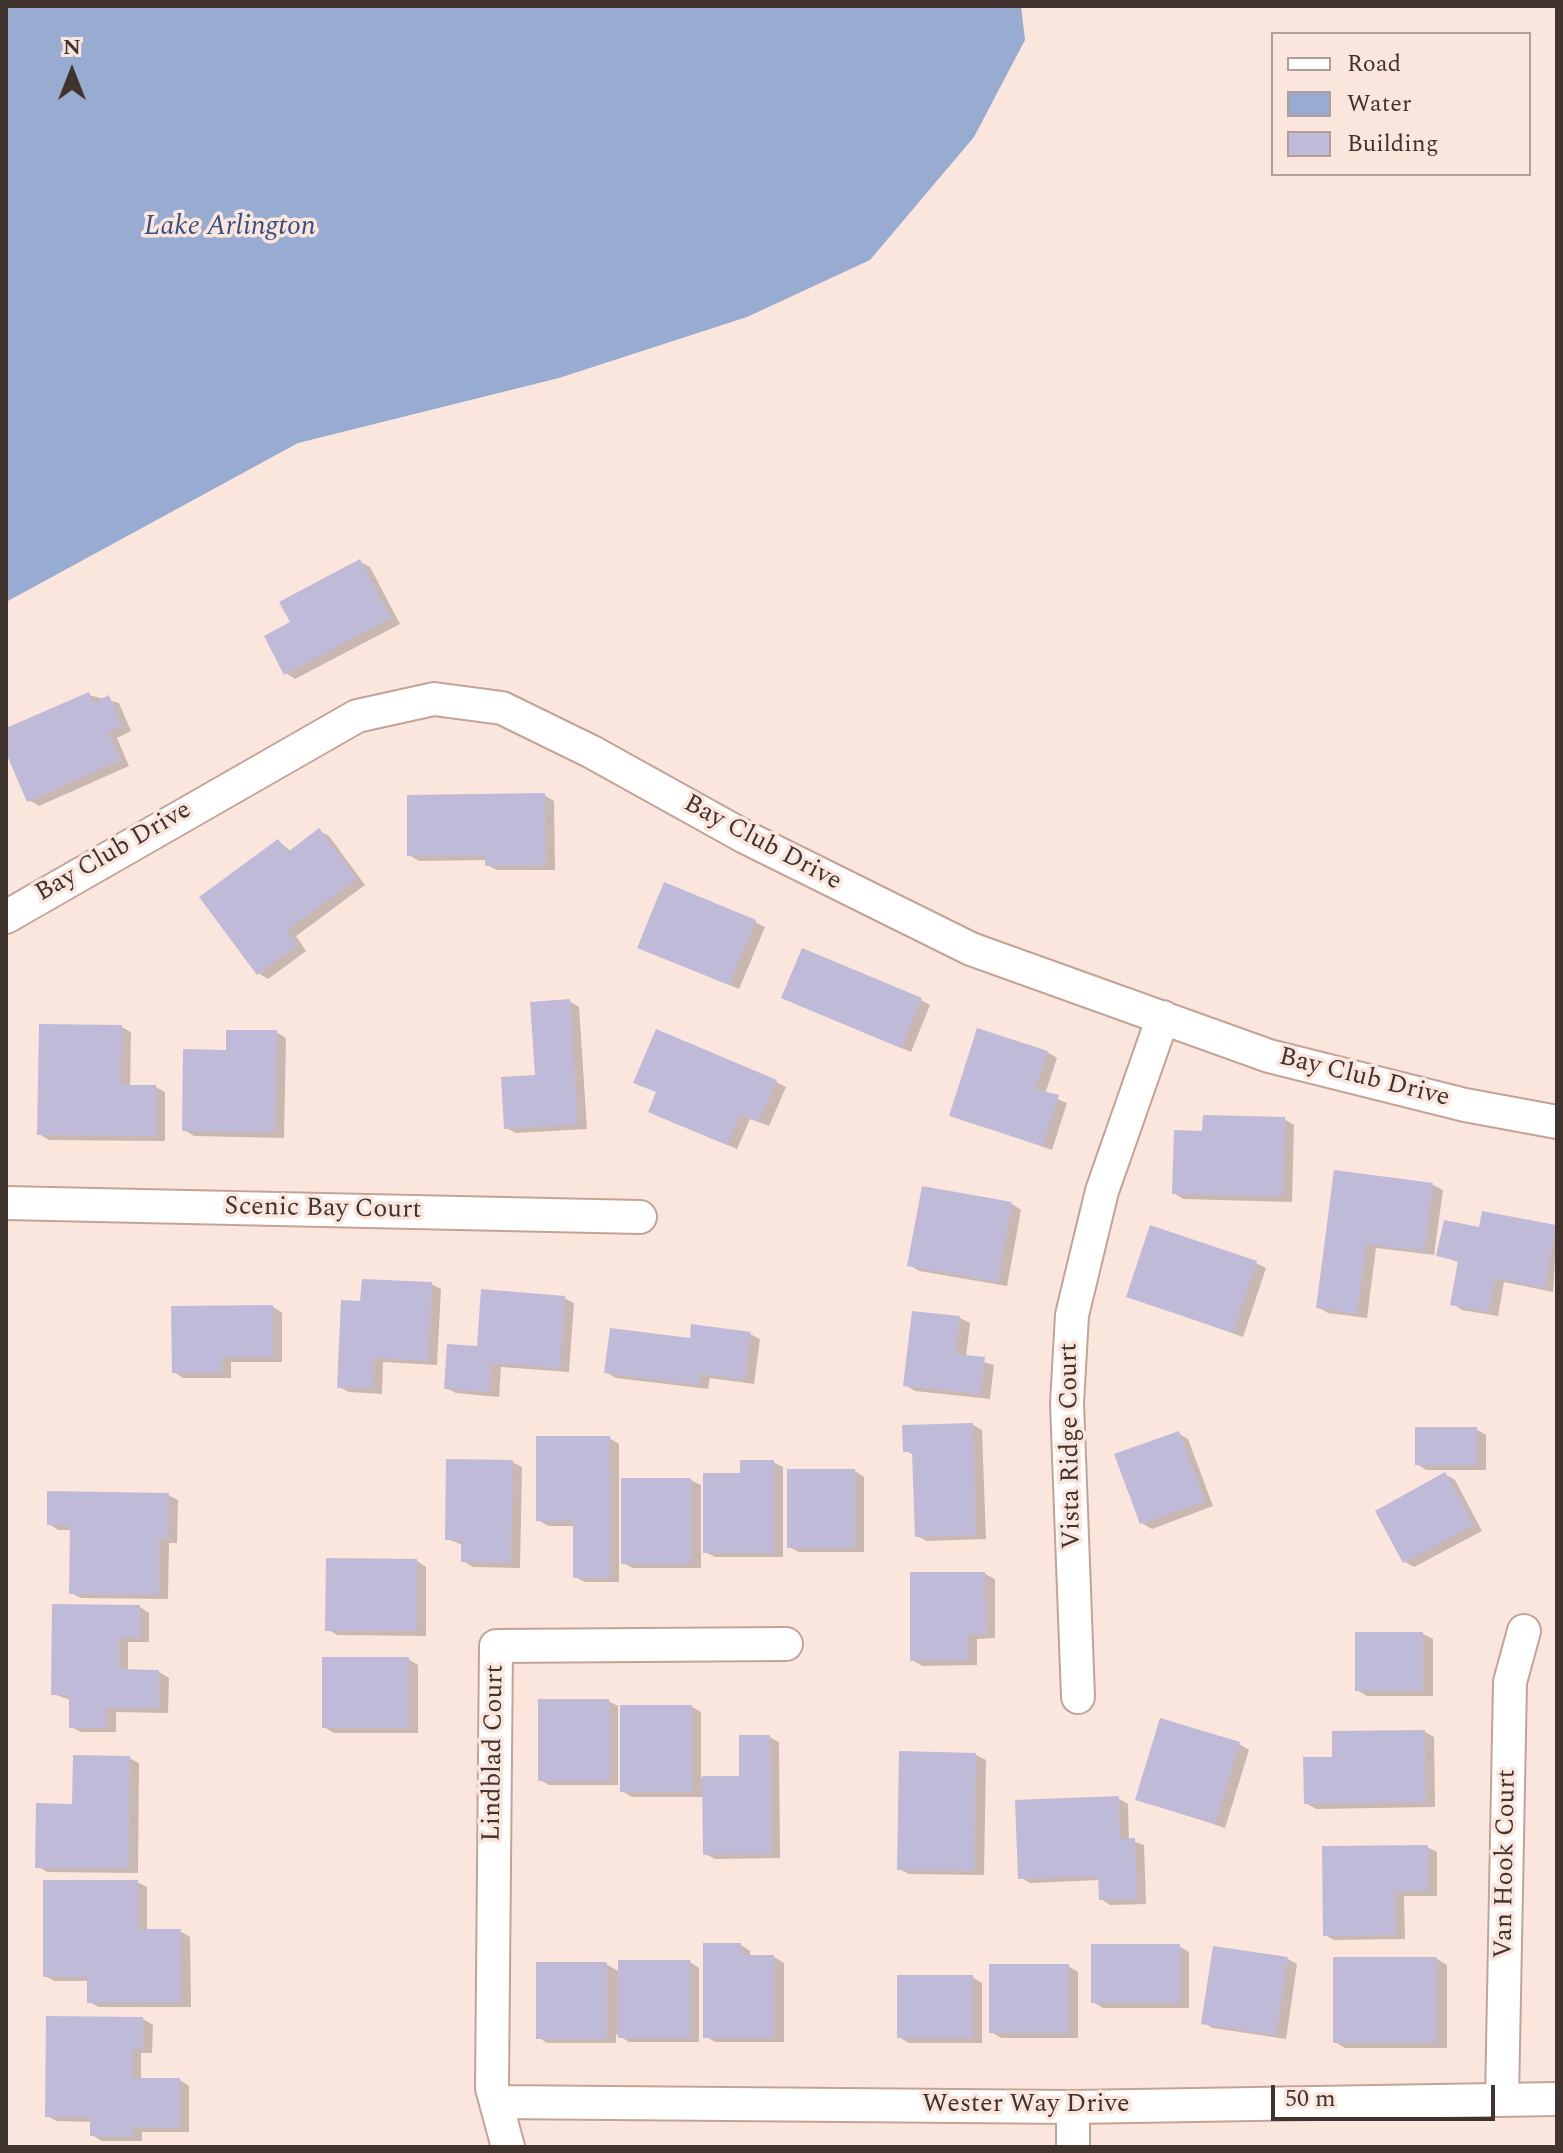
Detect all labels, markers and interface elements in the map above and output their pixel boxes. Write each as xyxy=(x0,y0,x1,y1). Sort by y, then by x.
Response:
text: N xyxy=(63,31,81,64)
north arrow xyxy=(32,32,112,112)
legend xyxy=(1271,32,1531,176)
text: Road xyxy=(1347,46,1401,82)
text: Water xyxy=(1347,86,1411,122)
text: Building xyxy=(1347,126,1439,162)
water label: Lake Arlington xyxy=(144,212,316,246)
street label: Bay Club Drive xyxy=(678,789,846,899)
street label: Bay Club Drive xyxy=(31,796,197,910)
street label: Bay Club Drive xyxy=(1276,1043,1452,1115)
street label: Scenic Bay Court xyxy=(224,1193,422,1227)
street label: Vista Ridge Court xyxy=(1055,1342,1089,1550)
street label: Lindblad Court xyxy=(478,1664,512,1842)
street label: Van Hook Court xyxy=(1490,1769,1524,1959)
scale bar xyxy=(1275,2069,1499,2119)
text: 50 m xyxy=(1285,2081,1336,2117)
street label: Wester Way Drive xyxy=(922,2090,1130,2122)

